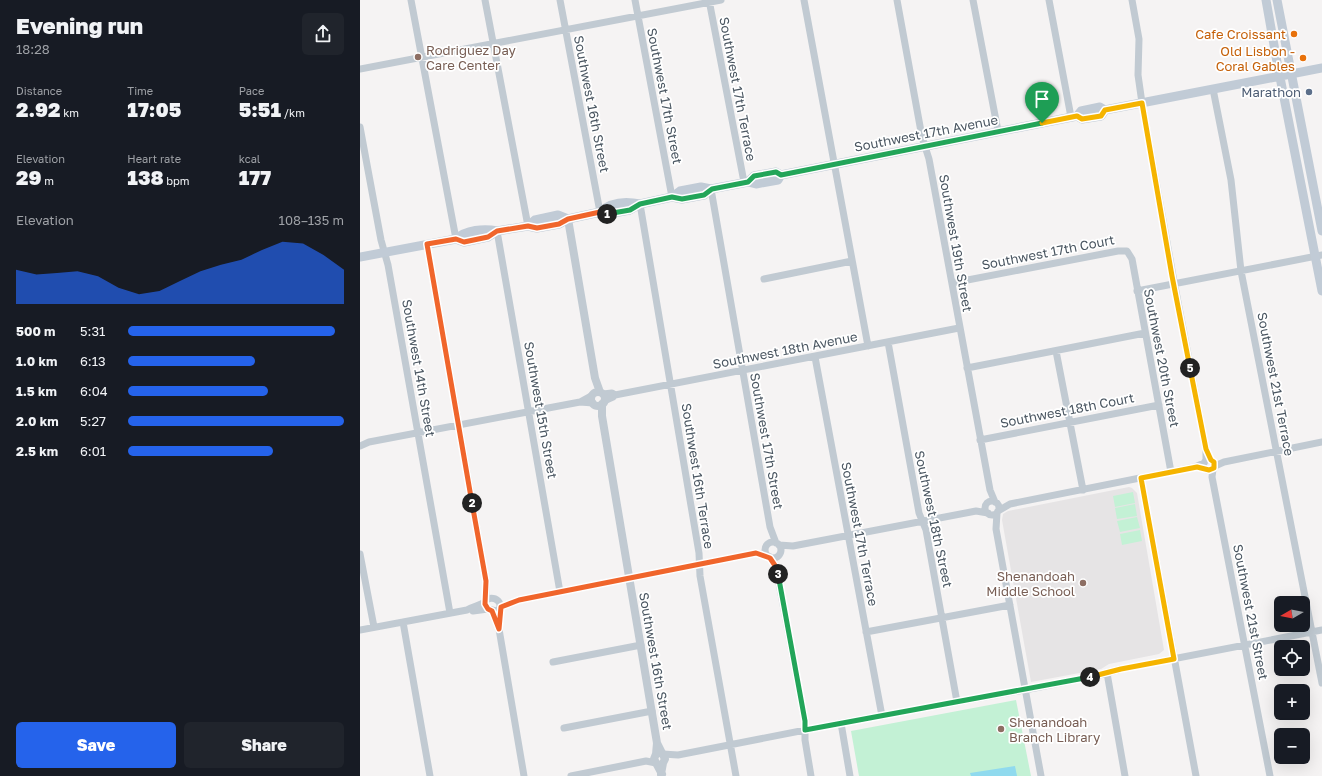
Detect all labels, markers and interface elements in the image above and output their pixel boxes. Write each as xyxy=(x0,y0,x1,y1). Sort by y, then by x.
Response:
text: Evening run xyxy=(16,12,143,39)
button: share xyxy=(302,13,344,55)
street label: Southwest 17th Terrace xyxy=(716,16,760,162)
place label: Cafe Croissant xyxy=(1195,26,1286,42)
street label: Southwest 17th Street xyxy=(644,27,686,165)
marker: Cafe Croissant xyxy=(1289,29,1299,39)
street label: Southwest 16th Street xyxy=(571,34,613,174)
text: 18:28 xyxy=(16,41,50,57)
place label: Rodriguez Day Care Center xyxy=(426,42,517,73)
place label: Old Lisbon - Coral Gables xyxy=(1216,43,1295,74)
marker: Rodriguez Day Care Center xyxy=(413,52,423,62)
marker: Old Lisbon - Coral Gables xyxy=(1298,53,1308,63)
pin xyxy=(1025,82,1059,123)
text: Distance xyxy=(16,84,62,97)
text: Time xyxy=(127,84,153,97)
text: Pace xyxy=(239,84,264,97)
place label: Marathon xyxy=(1241,84,1301,100)
marker: Marathon xyxy=(1304,87,1314,97)
icon: arrive xyxy=(1031,88,1053,110)
text: 2.92 xyxy=(16,97,60,121)
text: 17:05 xyxy=(127,97,181,121)
text: 5:51 xyxy=(239,97,281,121)
text: km xyxy=(60,106,79,119)
text: /km xyxy=(281,106,305,119)
street label: Southwest 17th Avenue xyxy=(853,111,999,155)
text: Elevation xyxy=(16,152,65,165)
text: Heart rate xyxy=(127,152,181,165)
text: kcal xyxy=(239,152,260,165)
text: 29 xyxy=(16,165,41,189)
text: 138 xyxy=(127,165,164,189)
text: 177 xyxy=(239,165,271,189)
street label: Southwest 19th Street xyxy=(936,173,976,313)
text: m xyxy=(41,174,54,187)
text: bpm xyxy=(164,174,190,187)
pin: 1 xyxy=(597,204,617,224)
text: 1 xyxy=(604,207,610,220)
text: Elevation xyxy=(16,212,74,228)
text: 108–135 m xyxy=(279,212,344,228)
street label: Southwest 17th Court xyxy=(980,231,1116,273)
street label: Southwest 20th Street xyxy=(1141,287,1183,429)
street label: Southwest 14th Street xyxy=(399,298,439,438)
street label: Southwest 21st Terrace xyxy=(1254,311,1298,457)
text: 500 m xyxy=(16,323,55,339)
text: 5:31 xyxy=(80,323,105,339)
street label: Southwest 18th Avenue xyxy=(711,328,859,372)
street label: Southwest 15th Street xyxy=(521,340,561,480)
text: 1.0 km xyxy=(16,353,57,369)
text: 6:13 xyxy=(80,353,106,369)
pin: 5 xyxy=(1180,358,1200,378)
text: 5 xyxy=(1187,361,1193,374)
street label: Southwest 17th Street xyxy=(747,371,787,511)
text: 1.5 km xyxy=(16,383,57,399)
text: 6:04 xyxy=(80,383,108,399)
street label: Southwest 18th Court xyxy=(999,389,1135,431)
street label: Southwest 16th Terrace xyxy=(679,402,717,550)
text: 2.0 km xyxy=(16,413,59,429)
text: 5:27 xyxy=(80,413,106,429)
text: 2.5 km xyxy=(16,443,58,459)
text: 6:01 xyxy=(80,443,106,459)
street label: Southwest 18th Street xyxy=(912,449,956,589)
street label: Southwest 17th Terrace xyxy=(838,461,882,607)
pin: 2 xyxy=(462,493,482,513)
text: 2 xyxy=(469,496,475,509)
street label: Southwest 21st Street xyxy=(1230,543,1272,681)
pin: 3 xyxy=(768,564,788,584)
text: 3 xyxy=(775,567,781,580)
place label: Shenandoah Middle School xyxy=(986,568,1075,599)
marker: Shenandoah Middle School xyxy=(1078,578,1088,588)
street label: Southwest 16th Street xyxy=(636,591,676,731)
north arrow xyxy=(1274,596,1310,632)
map controls xyxy=(1274,596,1310,764)
button: locate xyxy=(1274,640,1310,676)
pin: 4 xyxy=(1080,667,1100,687)
text: 4 xyxy=(1087,670,1093,683)
button: + xyxy=(1274,684,1310,720)
place label: Shenandoah Branch Library xyxy=(1009,714,1101,745)
button: Save xyxy=(16,722,176,768)
button: Share xyxy=(184,722,344,768)
marker: Shenandoah Branch Library xyxy=(996,724,1006,734)
button: − xyxy=(1274,728,1310,764)

